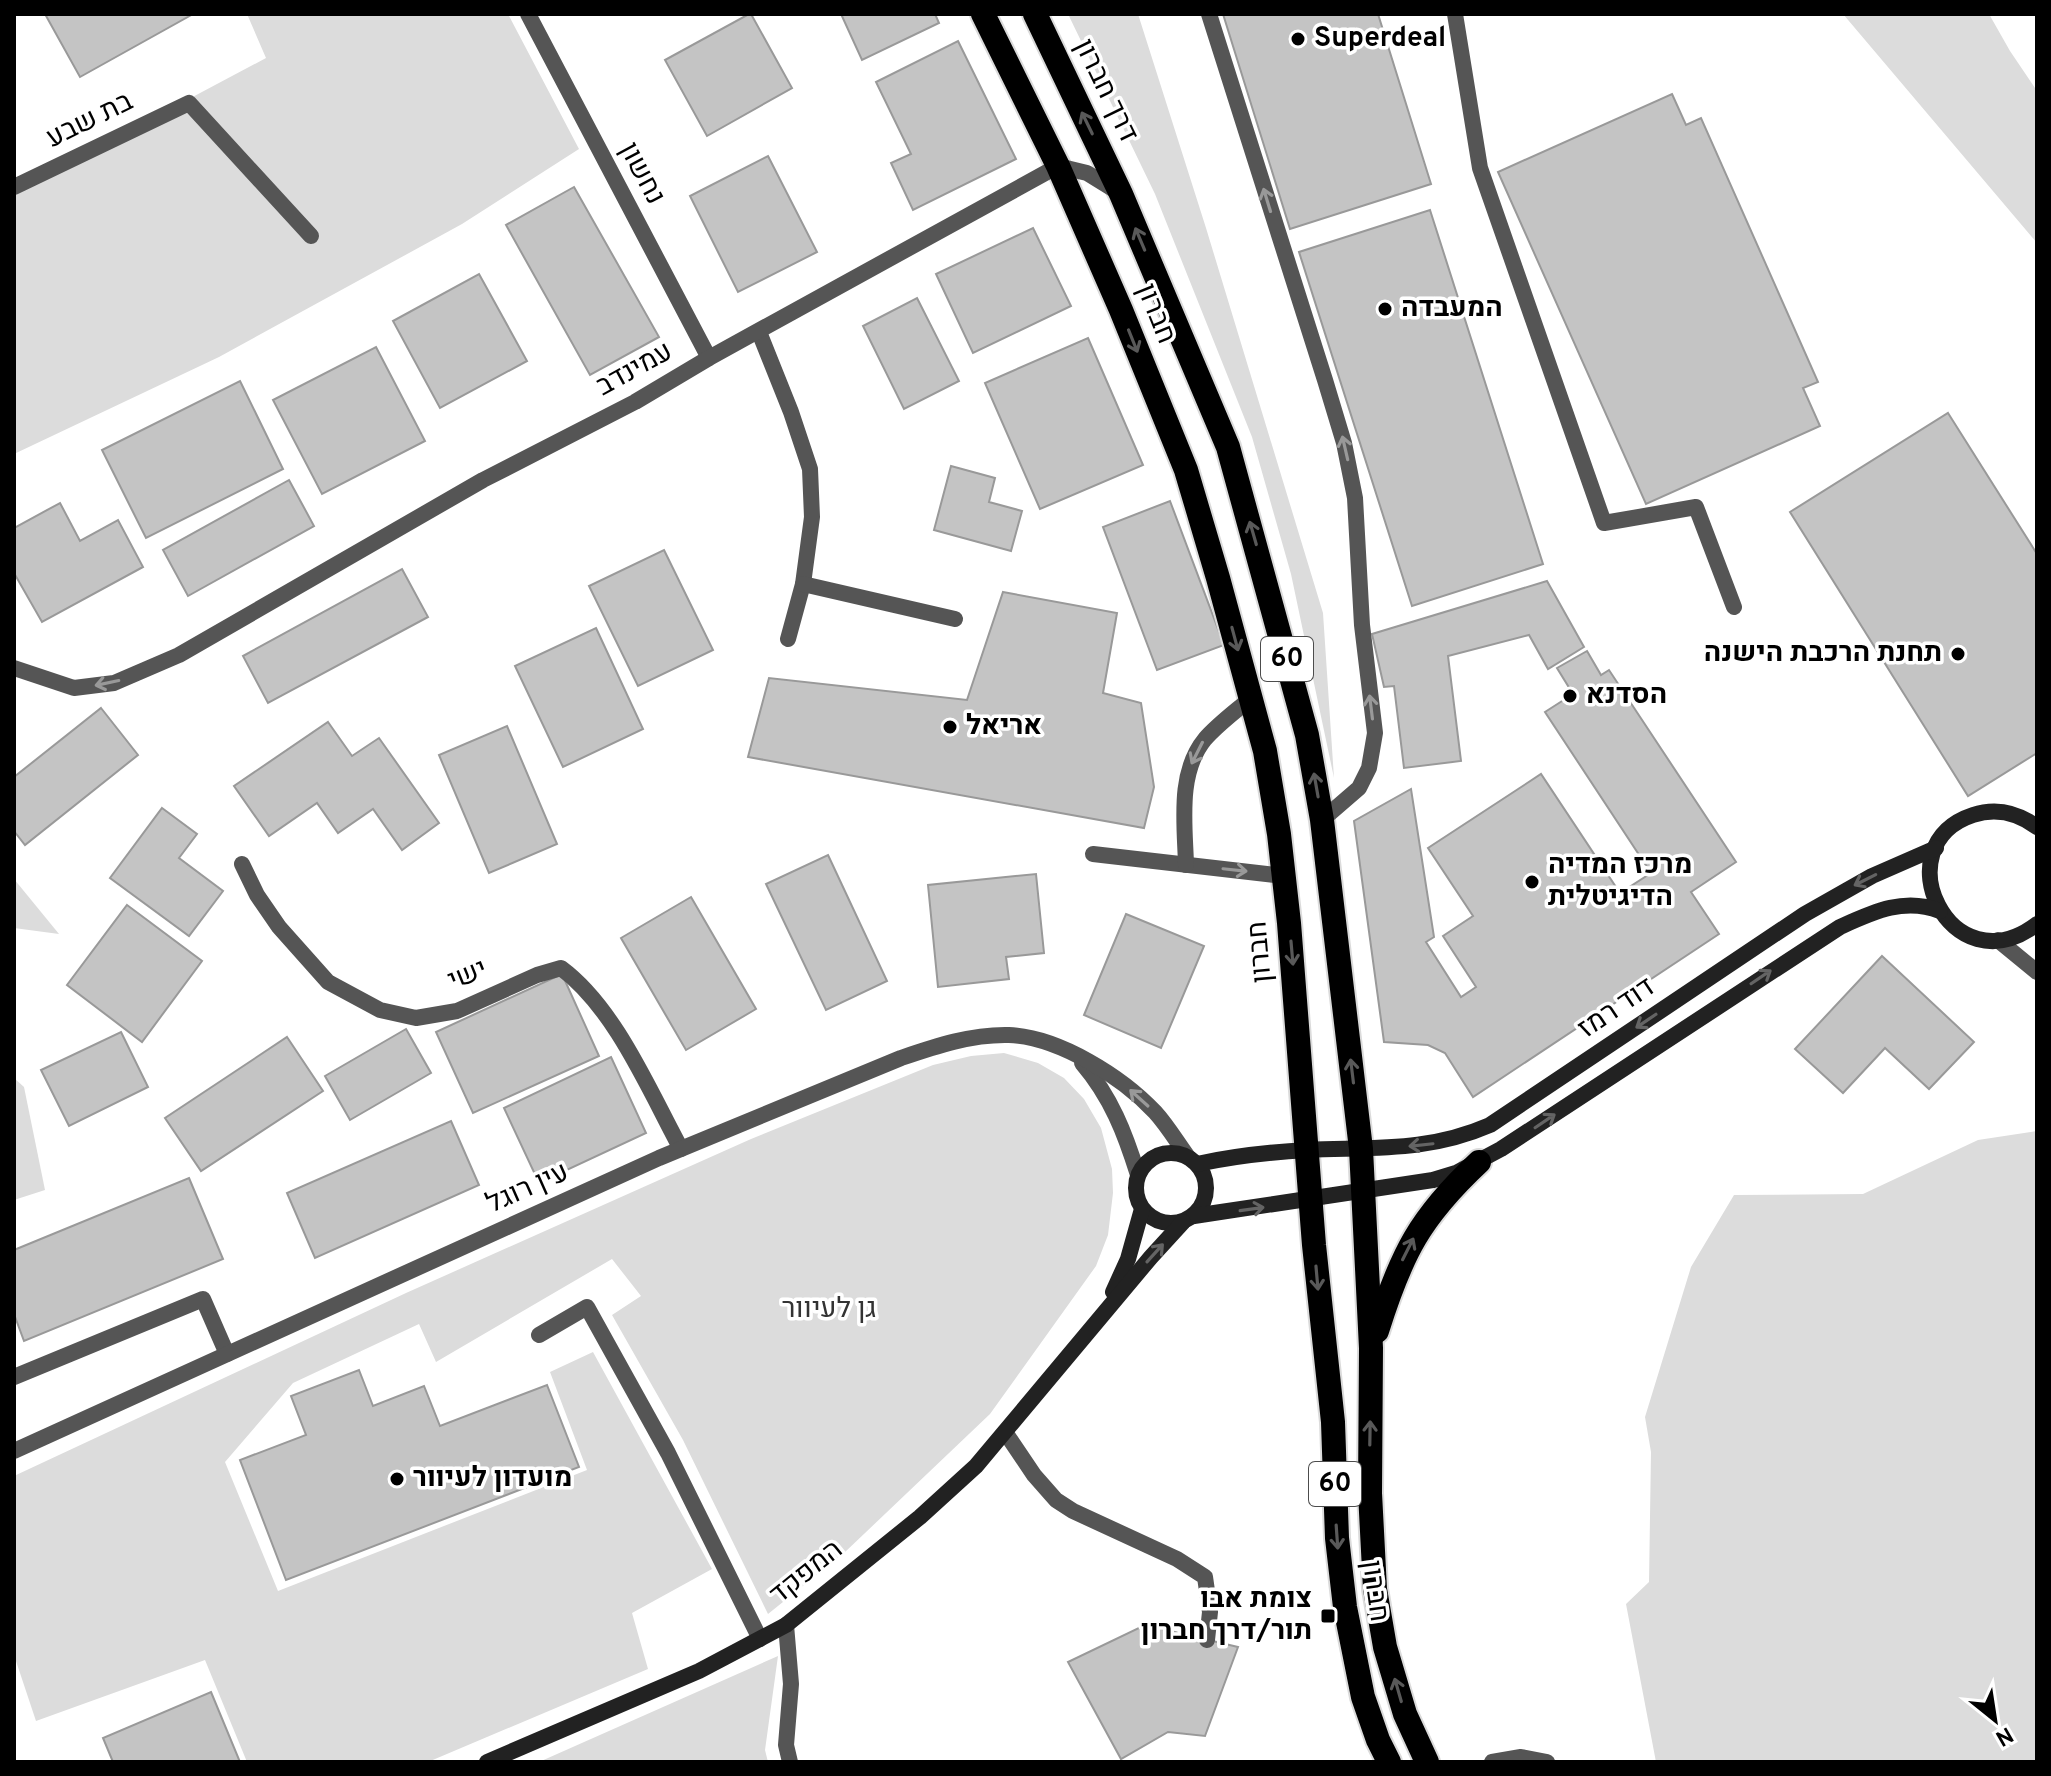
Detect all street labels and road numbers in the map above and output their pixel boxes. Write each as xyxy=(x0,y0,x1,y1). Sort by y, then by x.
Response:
street label: דרך חברון xyxy=(1065,33,1145,149)
street label: בת שבע xyxy=(41,85,139,157)
street label: נחשון xyxy=(610,137,672,211)
street label: חברון xyxy=(1127,279,1183,349)
street label: עמינדב xyxy=(590,334,680,406)
road number: 60 xyxy=(1261,637,1313,681)
street label: חברון xyxy=(1240,920,1282,984)
street label: ישי xyxy=(443,952,493,1000)
street label: דוד רמז xyxy=(1572,970,1662,1048)
street label: עין רוגל xyxy=(481,1155,575,1223)
road number: 60 xyxy=(1309,1462,1361,1506)
street label: המפקד xyxy=(763,1533,851,1613)
street label: חברון xyxy=(1352,1558,1396,1624)

